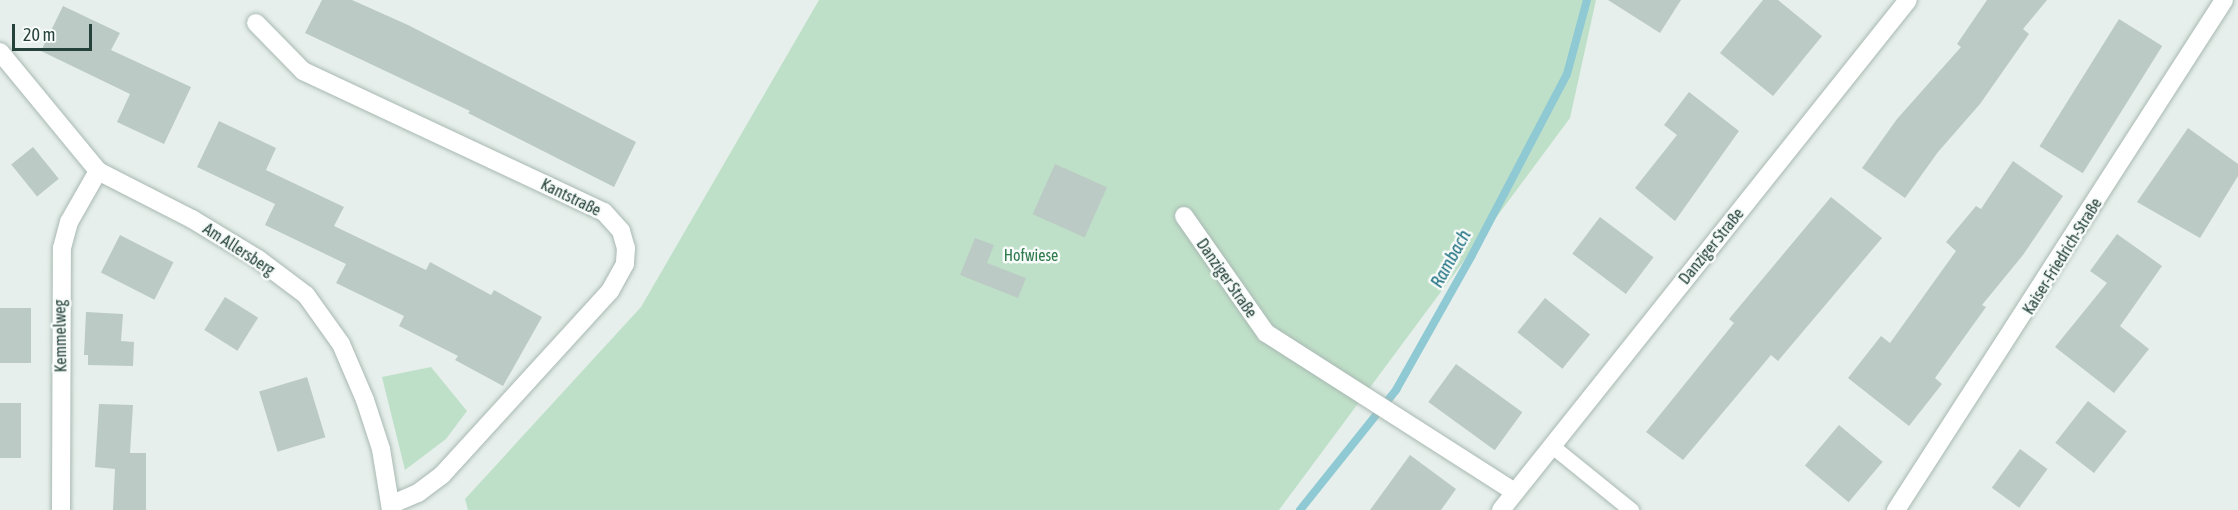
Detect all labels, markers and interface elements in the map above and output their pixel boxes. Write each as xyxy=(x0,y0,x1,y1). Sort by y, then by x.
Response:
scale bar xyxy=(15,12,94,50)
text: 20 m xyxy=(23,24,55,45)
street label: Kantstraße xyxy=(538,174,604,220)
street label: Kaiser-Friedrich-Straße xyxy=(2018,194,2106,318)
street label: Danziger Straße xyxy=(1675,204,1747,288)
street label: Am Allersberg xyxy=(200,219,278,279)
water label: Rambach xyxy=(1426,226,1476,292)
street label: Danziger Straße xyxy=(1193,235,1261,321)
park label: Hofwiese xyxy=(1004,245,1058,265)
street label: Kemmelweg xyxy=(50,299,70,373)

